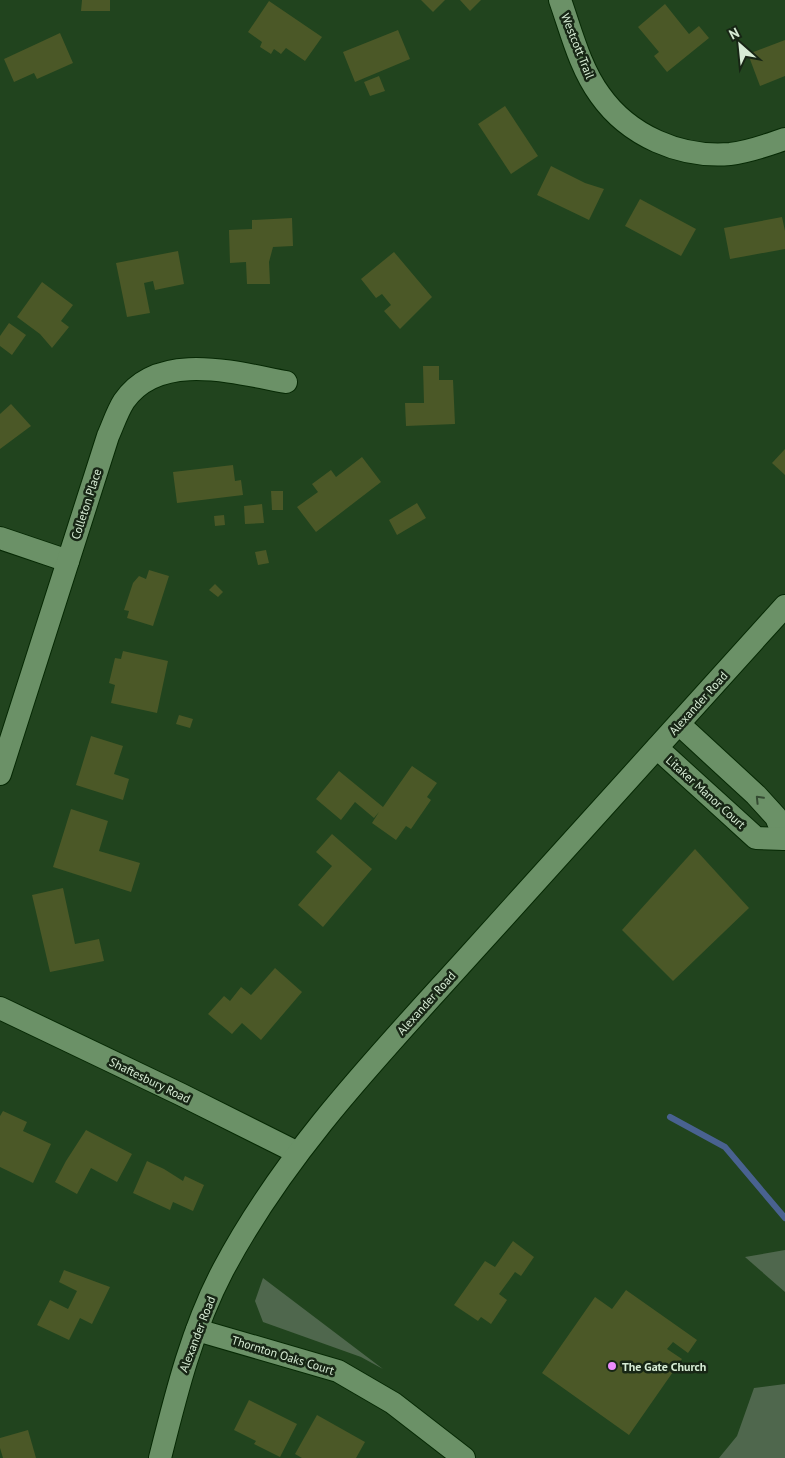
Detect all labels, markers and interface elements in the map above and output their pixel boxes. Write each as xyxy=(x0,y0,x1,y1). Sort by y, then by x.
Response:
street label: Westcott Trail xyxy=(558,11,598,81)
north arrow xyxy=(715,20,765,70)
text: N xyxy=(726,23,742,44)
street label: Colleton Place xyxy=(68,467,104,541)
street label: Alexander Road xyxy=(666,668,730,738)
street label: Litaker Manor Court xyxy=(663,752,749,832)
one-way arrow xyxy=(756,796,765,805)
street label: Alexander Road xyxy=(394,968,458,1038)
street label: Shaftesbury Road xyxy=(107,1054,193,1106)
street label: Alexander Road xyxy=(176,1294,218,1374)
street label: Thornton Oaks Court xyxy=(230,1332,336,1378)
place label: The Gate Church xyxy=(622,1359,706,1374)
marker: The Gate Church xyxy=(606,1360,618,1372)

